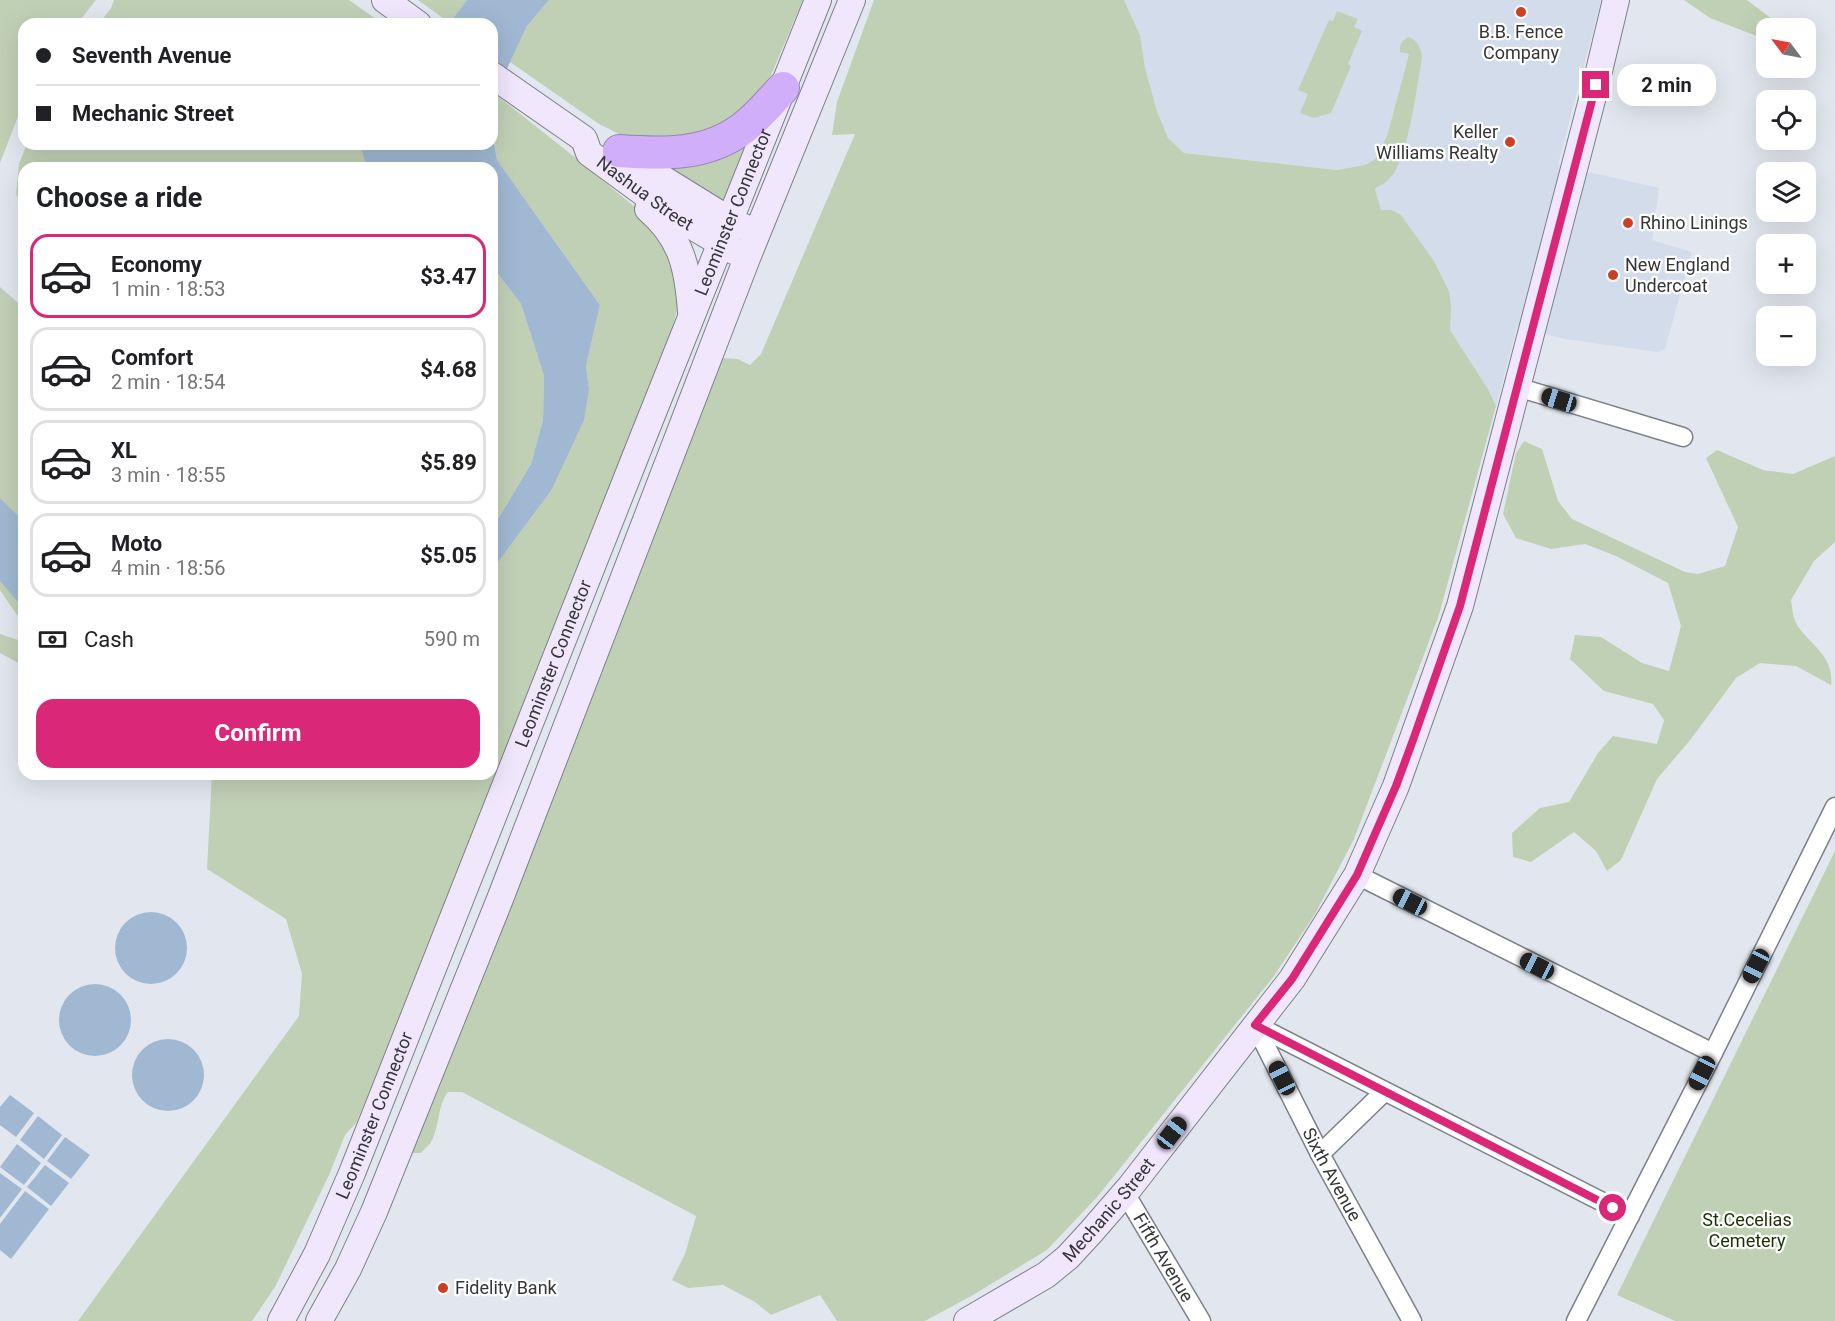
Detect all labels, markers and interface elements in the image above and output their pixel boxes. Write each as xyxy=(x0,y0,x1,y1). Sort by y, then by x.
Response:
marker: B.B. Fence Company xyxy=(1514,5,1528,19)
north arrow xyxy=(1756,18,1816,78)
map controls xyxy=(1756,18,1816,366)
place label: B.B. Fence Company xyxy=(1479,21,1563,63)
text: Seventh Avenue xyxy=(72,43,231,68)
callout: 2 min xyxy=(1617,64,1716,106)
route end xyxy=(1582,71,1609,98)
text: 2 min xyxy=(1641,73,1692,97)
button: locate xyxy=(1756,90,1816,150)
text: Mechanic Street xyxy=(72,101,234,126)
place label: Keller Williams Realty xyxy=(1376,121,1498,163)
street label: Leominster Connector xyxy=(690,125,775,298)
marker: Keller Williams Realty xyxy=(1503,135,1517,149)
street label: Nashua Street xyxy=(593,151,697,234)
button: layers xyxy=(1756,162,1816,222)
text: Choose a ride xyxy=(36,182,202,214)
place label: Rhino Linings xyxy=(1640,212,1748,233)
marker: Rhino Linings xyxy=(1621,216,1635,230)
button: + xyxy=(1756,234,1816,294)
icon: car xyxy=(39,249,93,303)
text: Economy xyxy=(111,252,202,277)
place label: New England Undercoat xyxy=(1625,254,1730,296)
text: $3.47 xyxy=(420,264,477,289)
marker: New England Undercoat xyxy=(1606,268,1620,282)
text: 1 min · 18:53 xyxy=(111,277,226,301)
button: − xyxy=(1756,306,1816,366)
icon: car xyxy=(39,342,93,396)
text: Comfort xyxy=(111,345,193,370)
text: $4.68 xyxy=(420,357,477,382)
text: 2 min · 18:54 xyxy=(111,370,226,394)
car xyxy=(1539,386,1579,414)
icon: car xyxy=(39,435,93,489)
text: XL xyxy=(111,438,137,463)
text: $5.89 xyxy=(420,450,477,475)
text: 3 min · 18:55 xyxy=(111,463,226,487)
icon: car xyxy=(39,528,93,582)
text: Moto xyxy=(111,531,162,556)
text: $5.05 xyxy=(420,543,477,568)
text: 4 min · 18:56 xyxy=(111,556,226,580)
street label: Leominster Connector xyxy=(511,577,595,750)
icon: cash xyxy=(36,623,69,656)
text: Cash xyxy=(84,627,134,652)
text: 590 m xyxy=(424,627,480,651)
button: Confirm xyxy=(36,699,480,768)
car xyxy=(1390,886,1430,918)
car xyxy=(1740,946,1772,986)
car xyxy=(1517,950,1557,982)
street label: Leominster Connector xyxy=(331,1029,417,1202)
car xyxy=(1686,1053,1718,1093)
car xyxy=(1266,1058,1298,1098)
car xyxy=(1154,1113,1190,1153)
street label: Sixth Avenue xyxy=(1298,1124,1366,1225)
street label: Mechanic Street xyxy=(1058,1154,1159,1266)
route start xyxy=(1599,1194,1626,1221)
street label: Fifth Avenue xyxy=(1129,1209,1198,1305)
park label: St.Cecelias Cemetery xyxy=(1702,1209,1792,1251)
place label: Fidelity Bank xyxy=(455,1277,558,1298)
marker: Fidelity Bank xyxy=(436,1281,450,1295)

